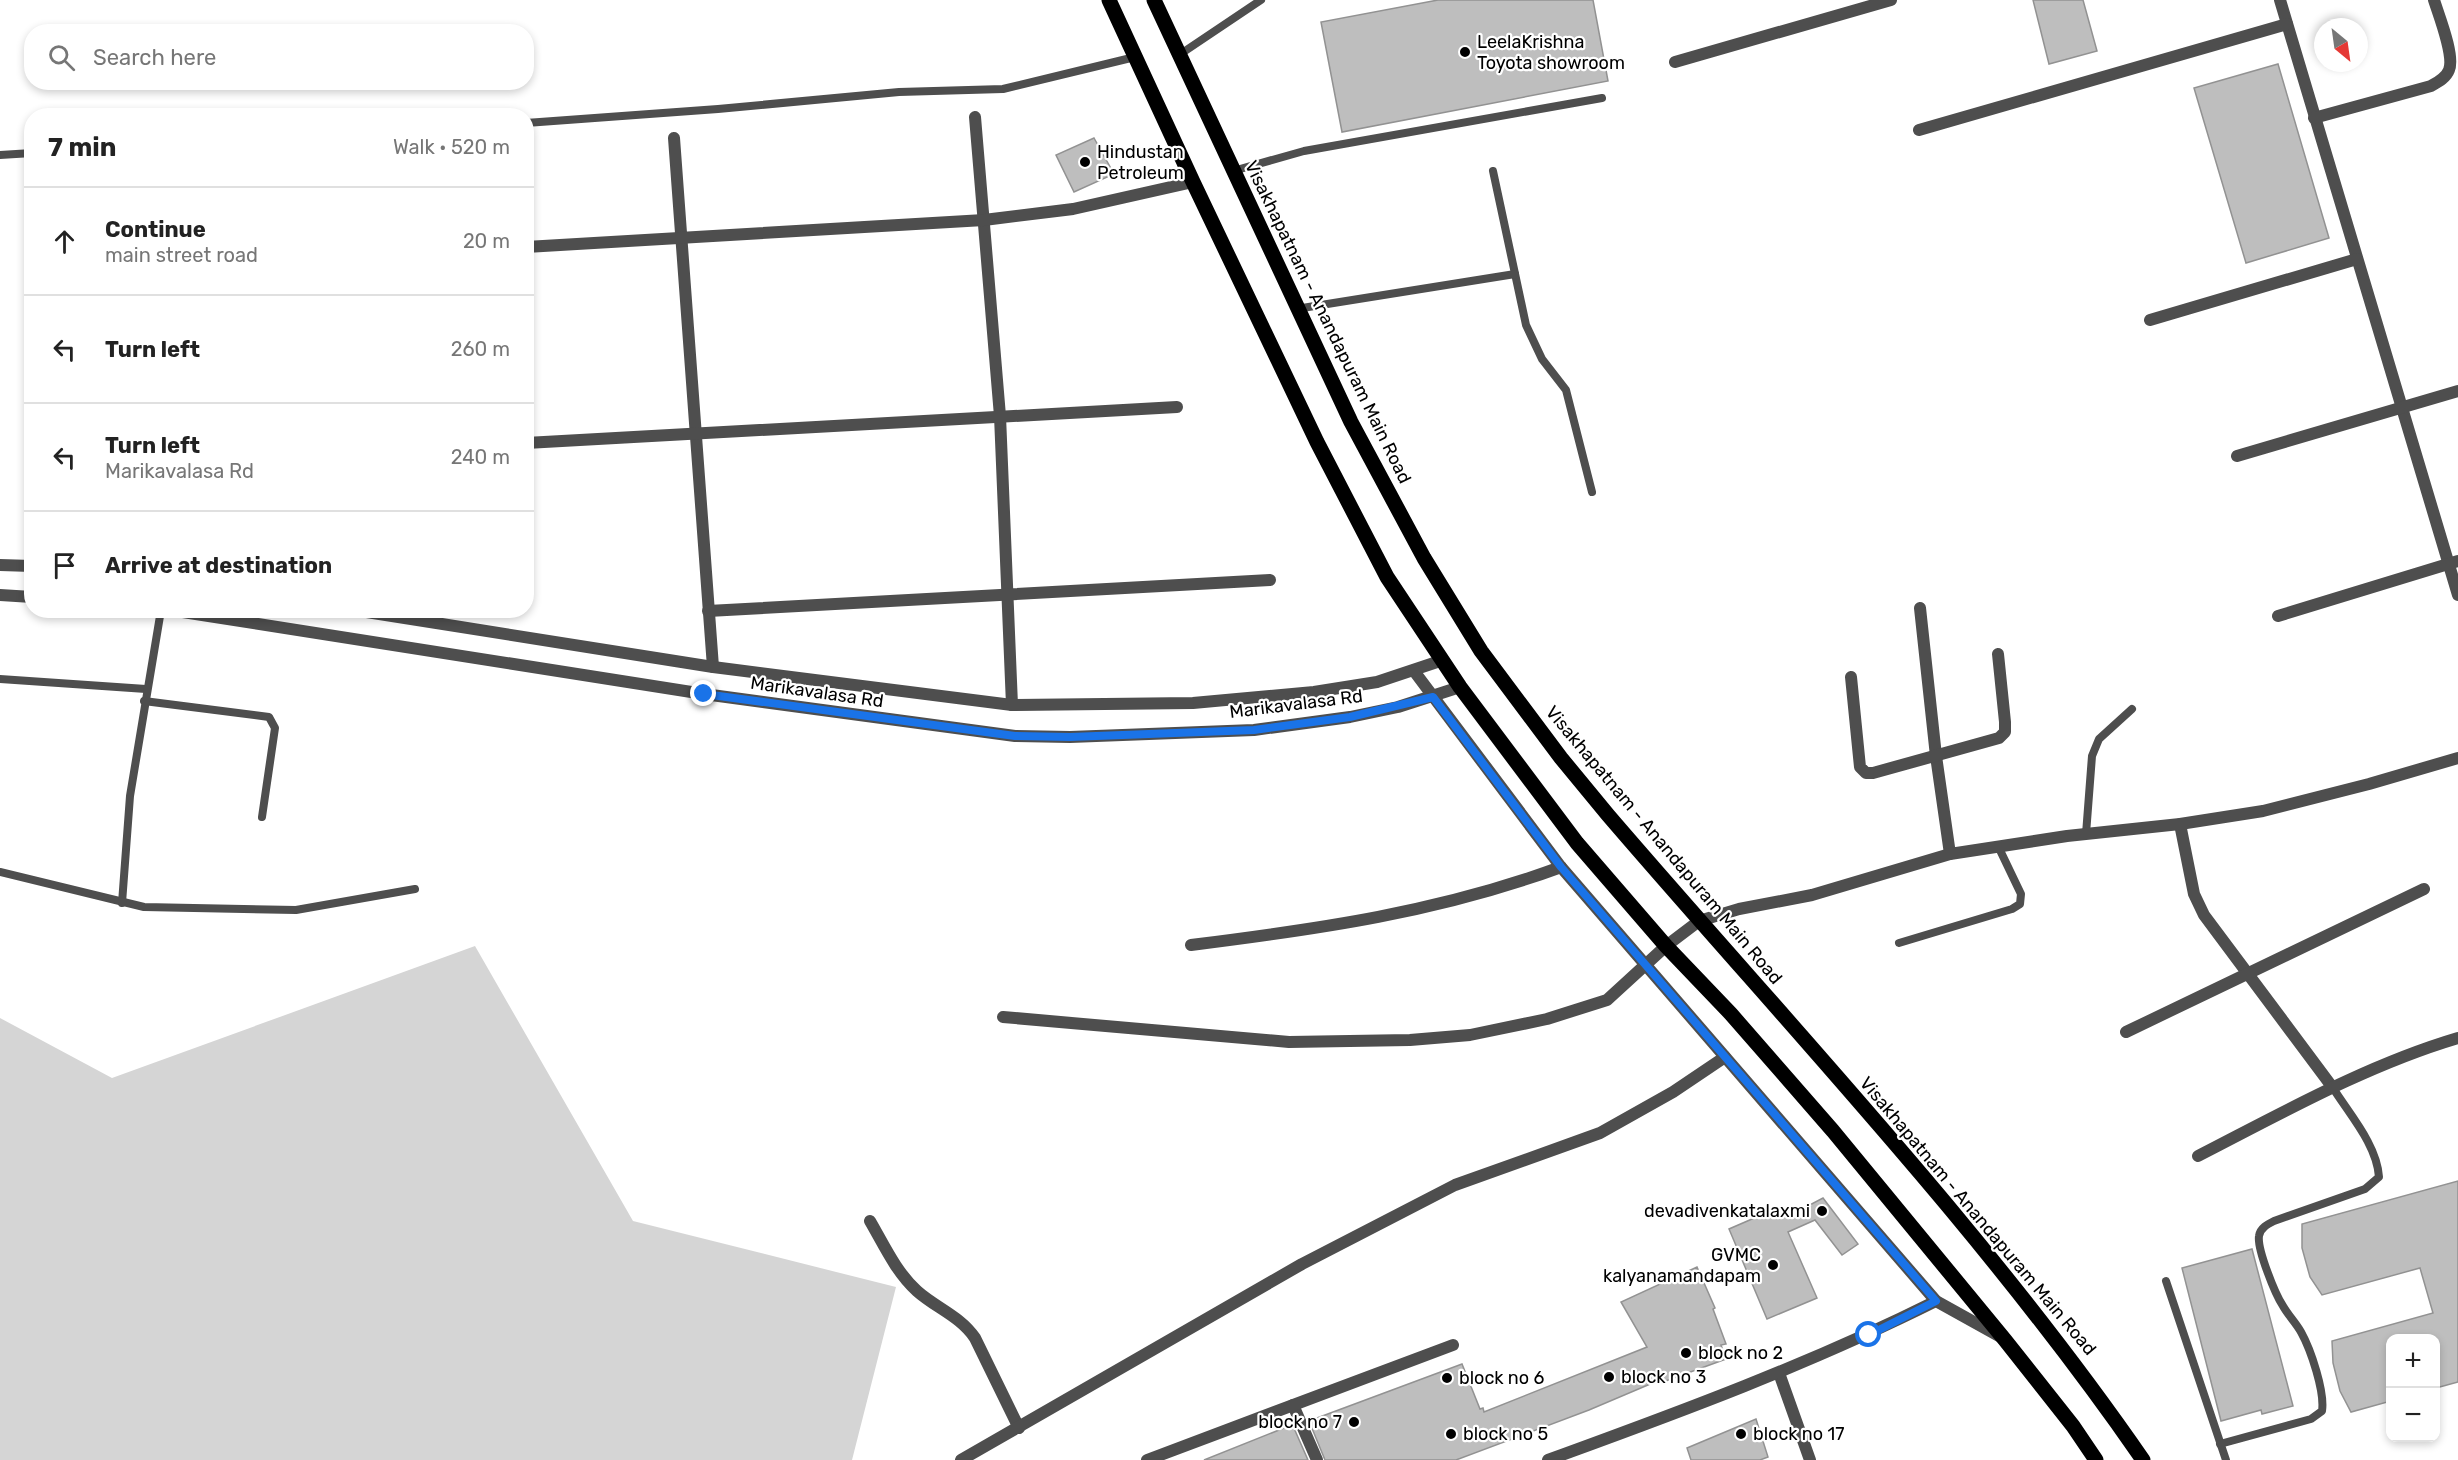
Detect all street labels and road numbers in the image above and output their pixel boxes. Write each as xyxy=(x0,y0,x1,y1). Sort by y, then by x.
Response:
street label: Visakhapatnam - Anandapuram Main Road xyxy=(1240,157,1416,487)
street label: Marikavalasa Rd xyxy=(749,672,885,712)
street label: Marikavalasa Rd xyxy=(1228,685,1364,723)
street label: Visakhapatnam - Anandapuram Main Road xyxy=(1541,701,1787,989)
street label: Visakhapatnam - Anandapuram Main Road xyxy=(1855,1072,2101,1360)

